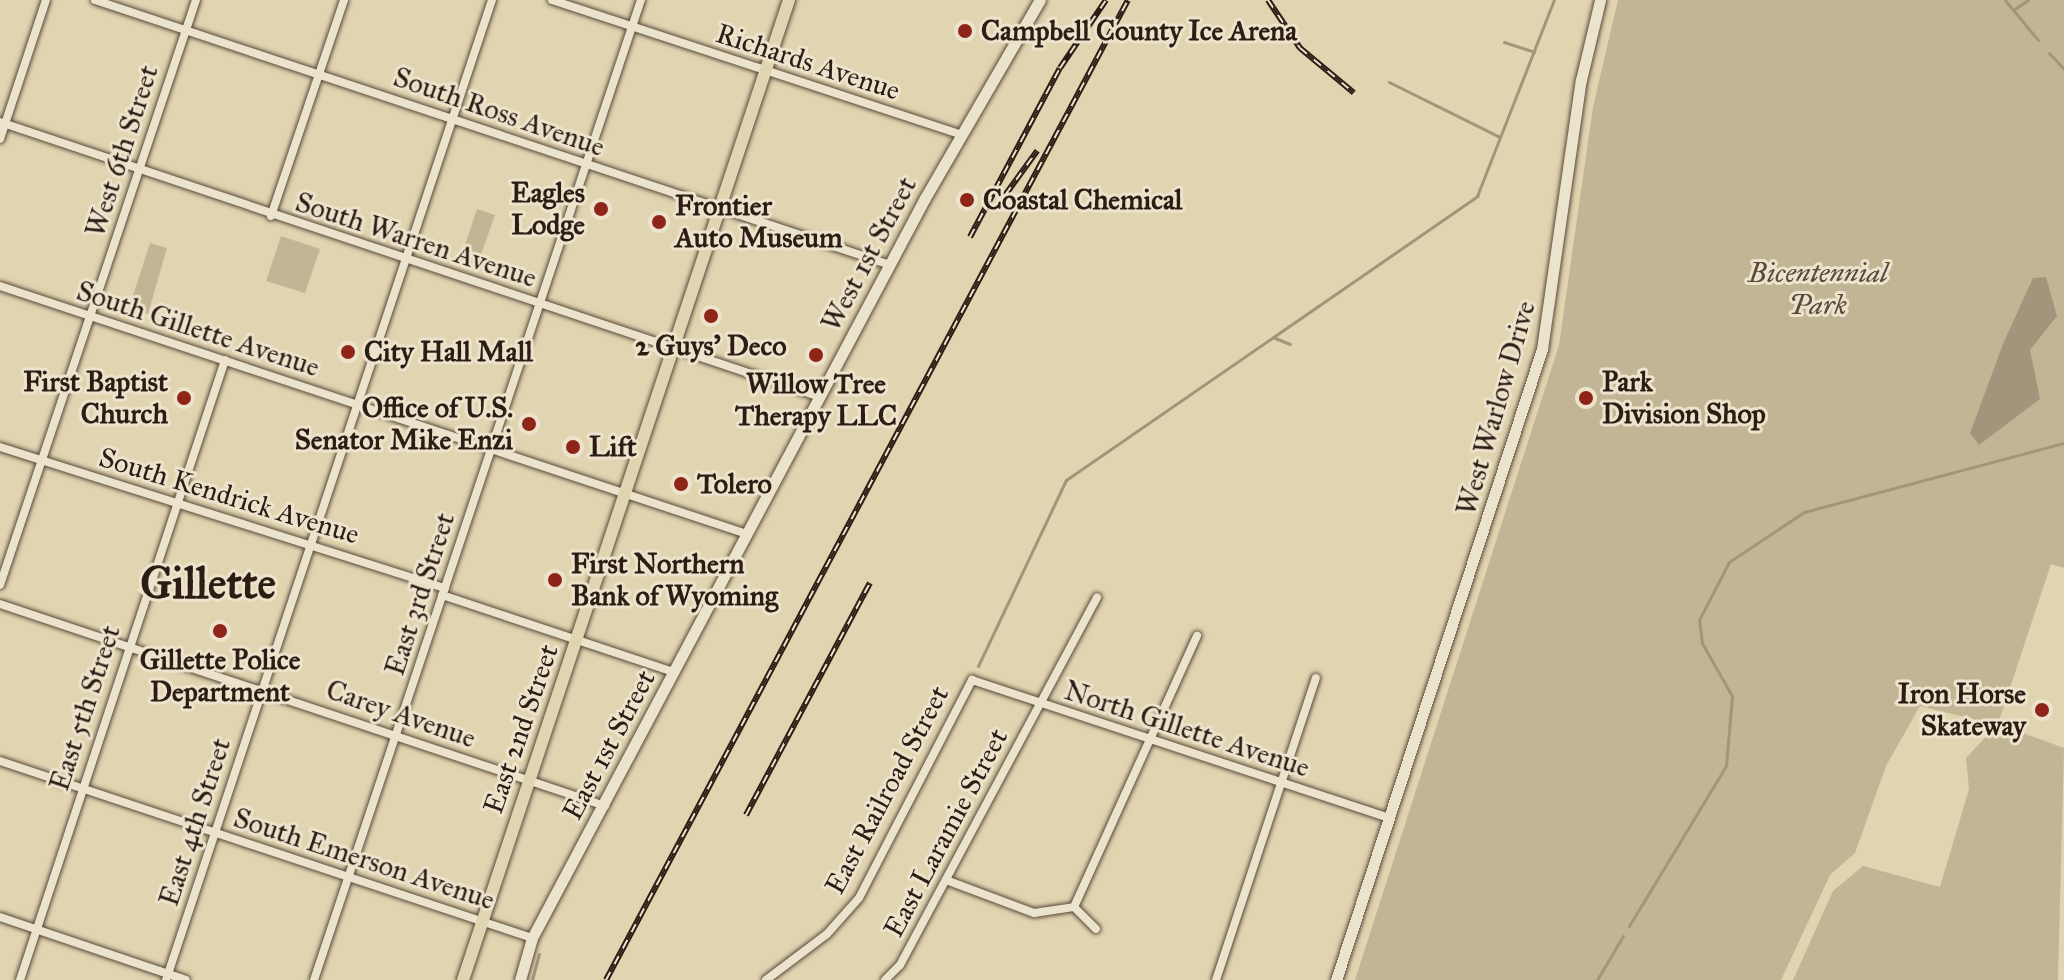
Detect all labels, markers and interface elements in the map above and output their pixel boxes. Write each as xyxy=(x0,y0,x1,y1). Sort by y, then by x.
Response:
place label: Campbell County Ice Arena xyxy=(981,14,1297,48)
street label: Richards Avenue xyxy=(712,16,904,108)
marker: Campbell County Ice Arena xyxy=(956,22,974,40)
street label: South Ross Avenue xyxy=(389,60,609,164)
street label: West 6th Street xyxy=(78,61,166,241)
street label: West 1st Street xyxy=(814,171,924,337)
place label: Eagles Lodge xyxy=(511,176,585,242)
place label: Coastal Chemical xyxy=(983,183,1182,217)
street label: South Warren Avenue xyxy=(291,185,541,295)
place label: Frontier Auto Museum xyxy=(675,189,843,255)
marker: Coastal Chemical xyxy=(958,191,976,209)
marker: Eagles Lodge xyxy=(592,200,610,218)
marker: Frontier Auto Museum xyxy=(650,213,668,231)
park label: Bicentennial Park xyxy=(1748,256,1888,322)
street label: South Gillette Avenue xyxy=(72,274,324,384)
street label: West Warlow Drive xyxy=(1449,297,1543,519)
marker: 2 Guys' Deco xyxy=(702,307,720,325)
place label: 2 Guys' Deco xyxy=(635,329,787,363)
place label: City Hall Mall xyxy=(364,335,533,369)
marker: City Hall Mall xyxy=(339,343,357,361)
marker: Willow Tree Therapy LLC xyxy=(807,346,825,364)
place label: First Baptist Church xyxy=(23,365,168,431)
place label: Park Division Shop xyxy=(1602,365,1766,431)
place label: Willow Tree Therapy LLC xyxy=(735,367,897,433)
marker: First Baptist Church xyxy=(175,389,193,407)
marker: Park Division Shop xyxy=(1577,389,1595,407)
place label: Office of U.S. Senator Mike Enzi xyxy=(295,391,513,457)
marker: Office of U.S. Senator Mike Enzi xyxy=(520,415,538,433)
place label: Lift xyxy=(589,430,637,464)
marker: Lift xyxy=(564,438,582,456)
street label: South Kendrick Avenue xyxy=(95,440,363,552)
place label: Tolero xyxy=(697,467,772,501)
marker: Tolero xyxy=(672,475,690,493)
street label: East 3rd Street xyxy=(378,508,462,680)
place label: First Northern Bank of Wyoming xyxy=(571,547,778,613)
district label: Gillette xyxy=(140,557,276,609)
marker: First Northern Bank of Wyoming xyxy=(546,571,564,589)
street label: East 5th Street xyxy=(42,621,128,795)
marker: Gillette Police Department xyxy=(211,622,229,640)
street label: East 2nd Street xyxy=(476,640,566,818)
place label: Gillette Police Department xyxy=(140,643,300,709)
street label: East 1st Street xyxy=(555,664,663,826)
street label: Carey Avenue xyxy=(322,673,480,755)
street label: North Gillette Avenue xyxy=(1060,673,1314,785)
place label: Iron Horse Skateway xyxy=(1898,677,2026,743)
street label: East Railroad Street xyxy=(818,680,956,900)
marker: Iron Horse Skateway xyxy=(2033,701,2051,719)
street label: East Laramie Street xyxy=(877,723,1015,943)
street label: East 4th Street xyxy=(152,734,238,910)
street label: South Emerson Avenue xyxy=(229,801,499,917)

